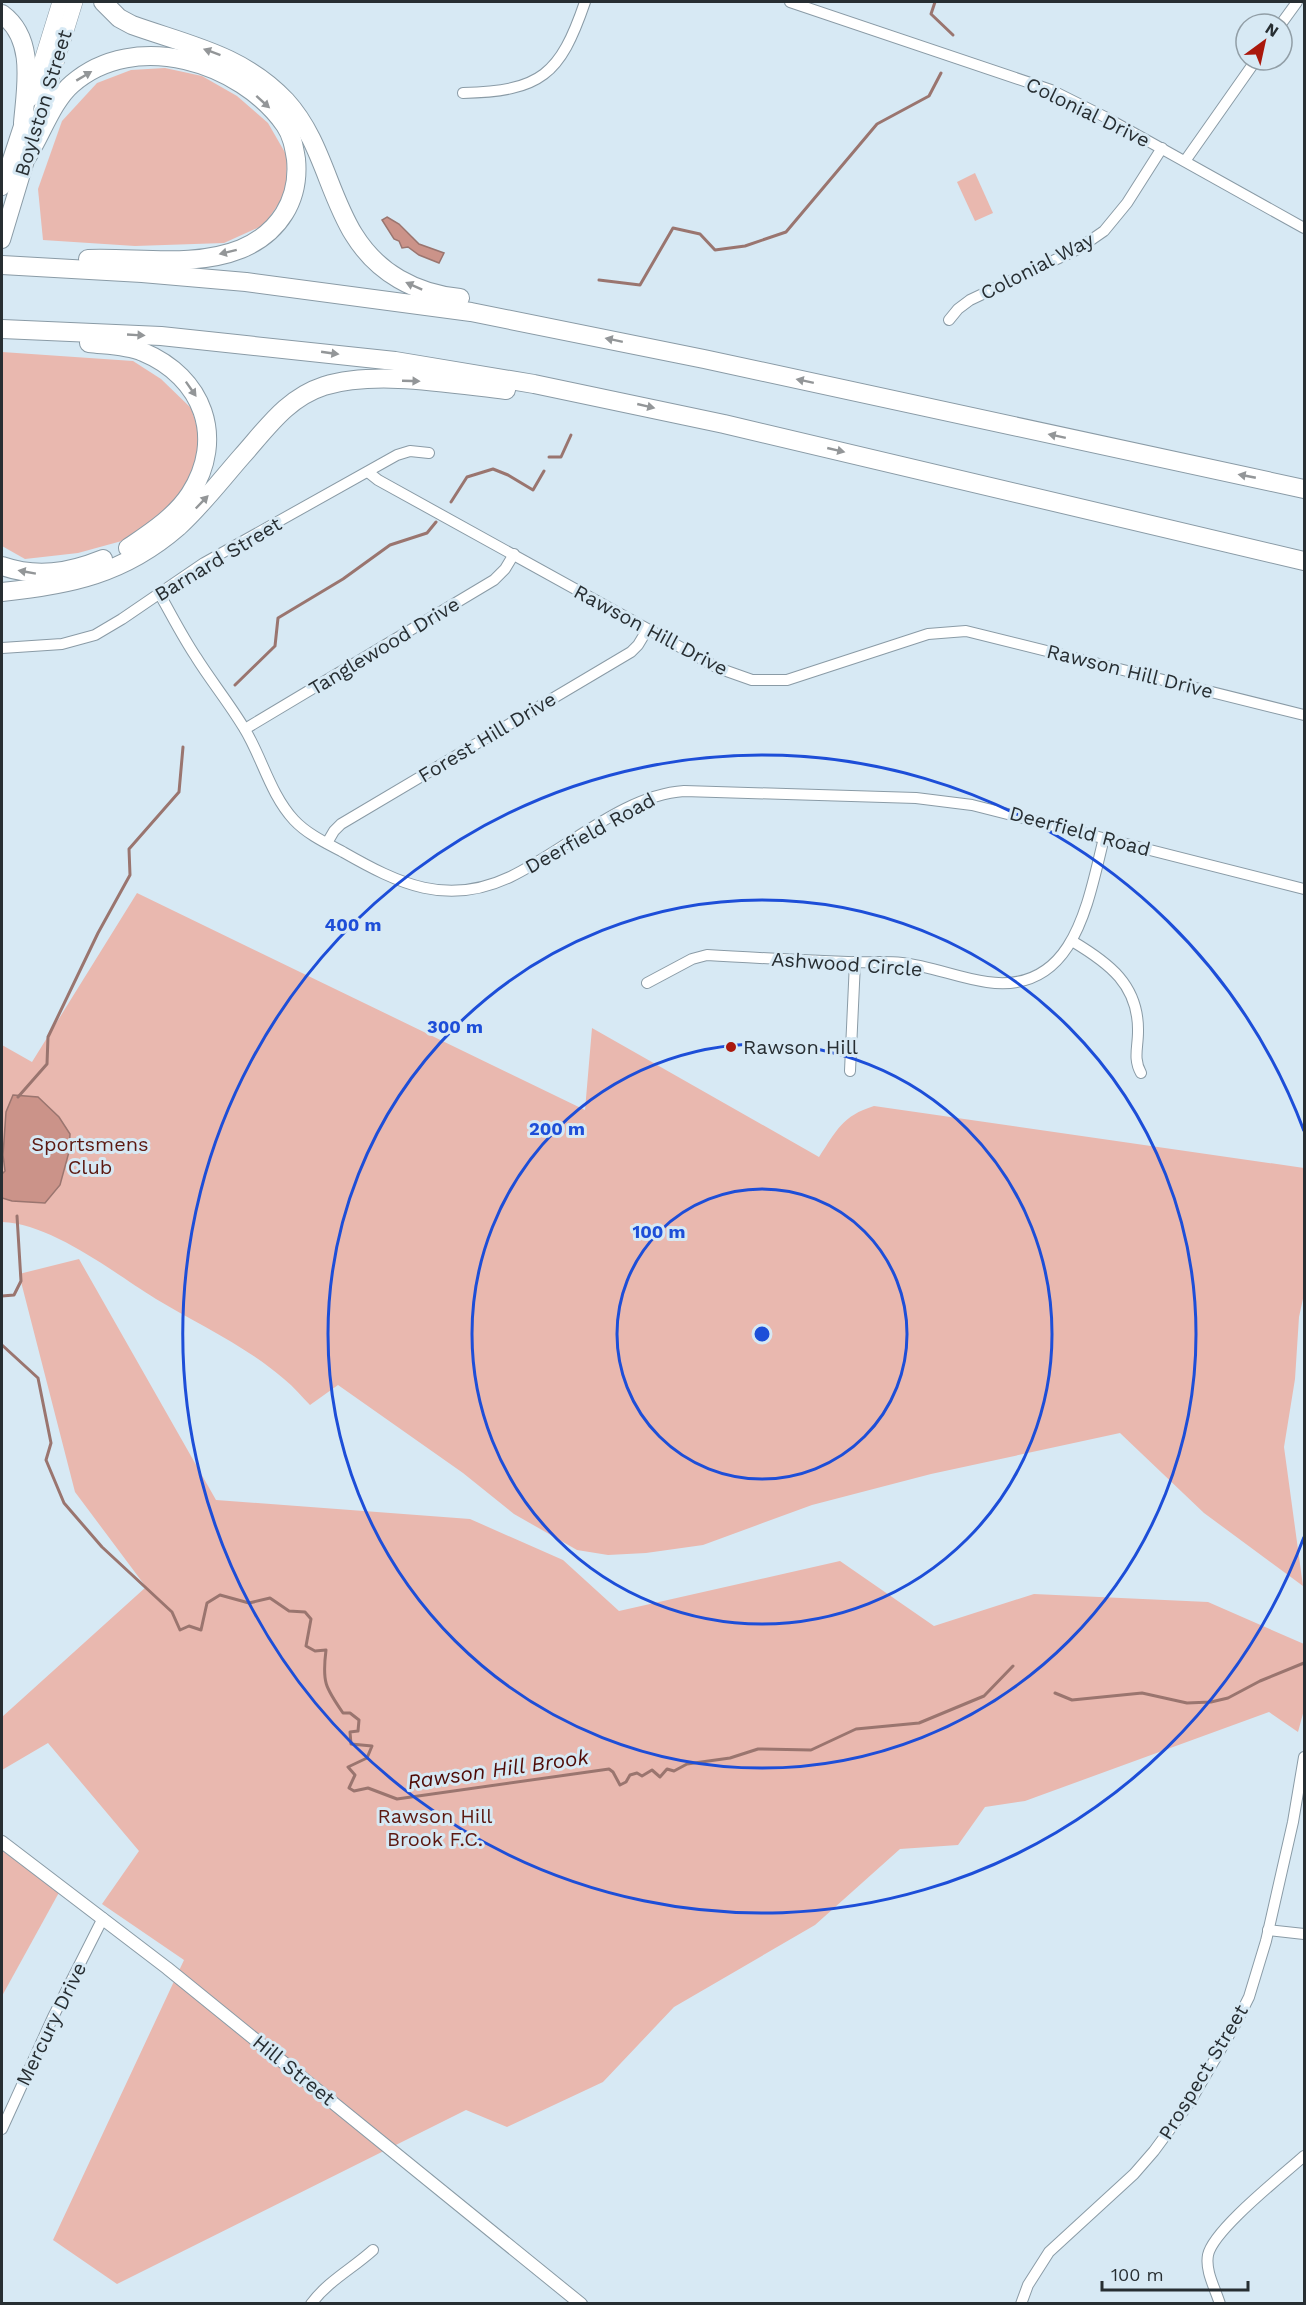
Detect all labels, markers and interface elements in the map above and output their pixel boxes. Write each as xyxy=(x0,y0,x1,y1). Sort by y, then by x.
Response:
north arrow xyxy=(1234,12,1294,72)
text: N xyxy=(1262,19,1282,41)
street label: Boylston Street xyxy=(9,26,77,179)
one-way arrow xyxy=(203,47,221,57)
one-way arrow xyxy=(76,70,92,81)
street label: Colonial Drive xyxy=(1022,72,1154,152)
one-way arrow xyxy=(255,95,270,108)
street label: Colonial Way xyxy=(976,227,1098,305)
one-way arrow xyxy=(219,248,237,258)
one-way arrow xyxy=(406,282,423,291)
one-way arrow xyxy=(127,330,146,339)
one-way arrow xyxy=(604,335,623,344)
one-way arrow xyxy=(321,349,340,358)
one-way arrow xyxy=(795,375,814,385)
one-way arrow xyxy=(401,376,420,385)
one-way arrow xyxy=(185,381,197,397)
one-way arrow xyxy=(637,402,656,412)
one-way arrow xyxy=(1047,431,1066,440)
one-way arrow xyxy=(827,446,846,456)
one-way arrow xyxy=(1238,471,1257,480)
one-way arrow xyxy=(195,495,209,510)
street label: Barnard Street xyxy=(150,511,286,606)
one-way arrow xyxy=(18,567,37,576)
street label: Rawson Hill Drive xyxy=(570,579,732,681)
street label: Tanglewood Drive xyxy=(304,592,464,700)
street label: Rawson Hill Drive xyxy=(1044,639,1216,703)
street label: Forest Hill Drive xyxy=(414,686,560,788)
street label: Deerfield Road xyxy=(521,787,659,879)
street label: Deerfield Road xyxy=(1007,801,1153,861)
text: 400 m xyxy=(325,914,381,935)
street label: Ashwood Circle xyxy=(771,947,923,981)
text: 300 m xyxy=(427,1016,483,1037)
place label: Rawson Hill xyxy=(743,1035,858,1059)
marker: Rawson Hill xyxy=(724,1040,738,1054)
text: 200 m xyxy=(529,1118,585,1139)
park label: Sportsmens Club xyxy=(31,1132,149,1179)
text: 100 m xyxy=(632,1221,686,1242)
centre of rings xyxy=(752,1324,772,1344)
water label: Rawson Hill Brook xyxy=(406,1744,591,1794)
park label: Rawson Hill Brook F.C. xyxy=(378,1804,492,1851)
street label: Mercury Drive xyxy=(11,1958,91,2090)
street label: Prospect Street xyxy=(1153,2000,1253,2144)
street label: Hill Street xyxy=(248,2030,340,2111)
scale bar xyxy=(1102,2254,1248,2292)
text: 100 m xyxy=(1111,2264,1164,2285)

